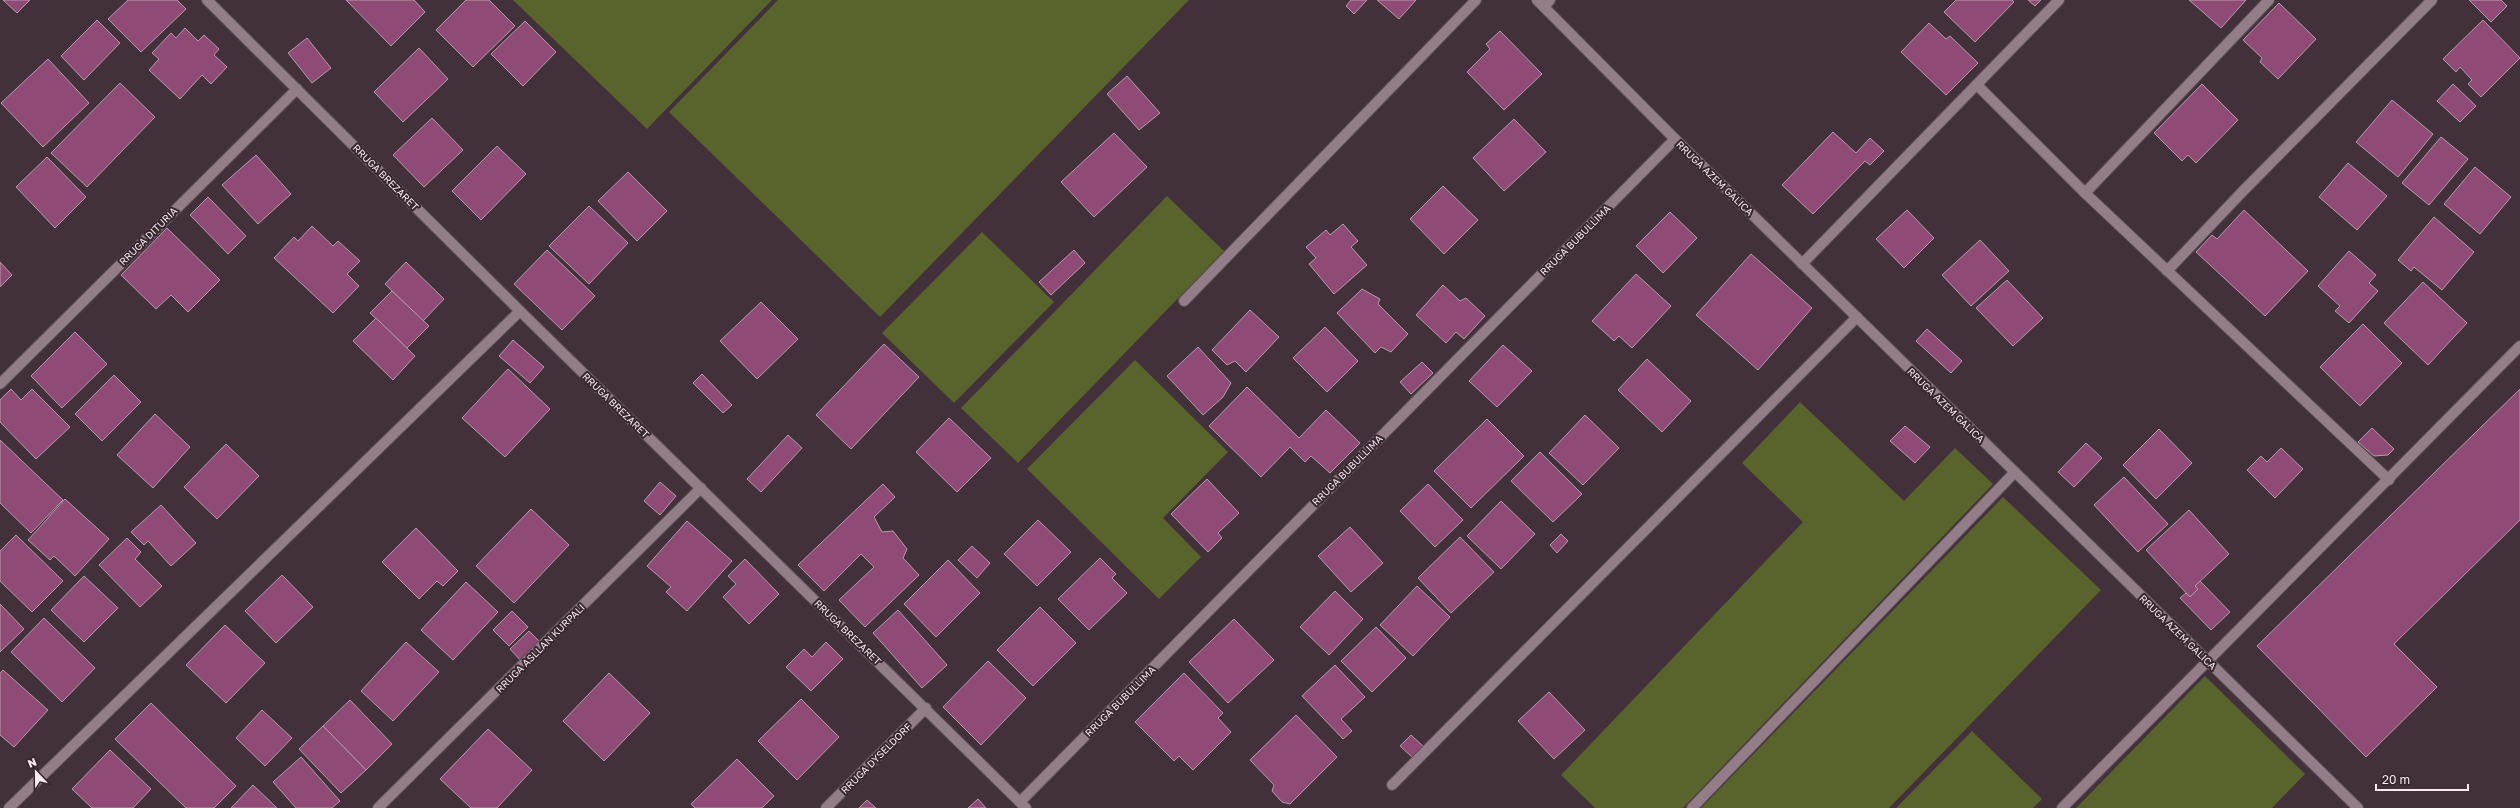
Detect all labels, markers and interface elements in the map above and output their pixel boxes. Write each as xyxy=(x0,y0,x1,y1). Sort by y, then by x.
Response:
street label: RRUGA AZEM GALICA xyxy=(1674,138,1756,218)
street label: RRUGA BREZARET xyxy=(351,142,421,212)
street label: RRUGA BUBULLIMA xyxy=(1537,202,1613,278)
street label: RRUGA DITURIA xyxy=(116,204,180,268)
street label: RRUGA AZEM GALICA xyxy=(1905,365,1987,445)
street label: RRUGA BREZARET xyxy=(580,370,652,440)
street label: RRUGA BUBULLIMA xyxy=(1309,432,1385,508)
street label: RRUGA AZEM GALICA xyxy=(2137,592,2219,672)
street label: RRUGA BREZARET xyxy=(812,597,884,667)
street label: RRUGA ASLLAN KURPALI xyxy=(493,601,587,695)
street label: RRUGA BUBULLIMA xyxy=(1082,663,1158,739)
street label: RRUGA DYSELDORF xyxy=(838,720,914,796)
north arrow xyxy=(16,752,56,792)
text: N xyxy=(26,755,38,770)
scale bar xyxy=(2376,766,2468,792)
text: 20 m xyxy=(2382,772,2410,787)

